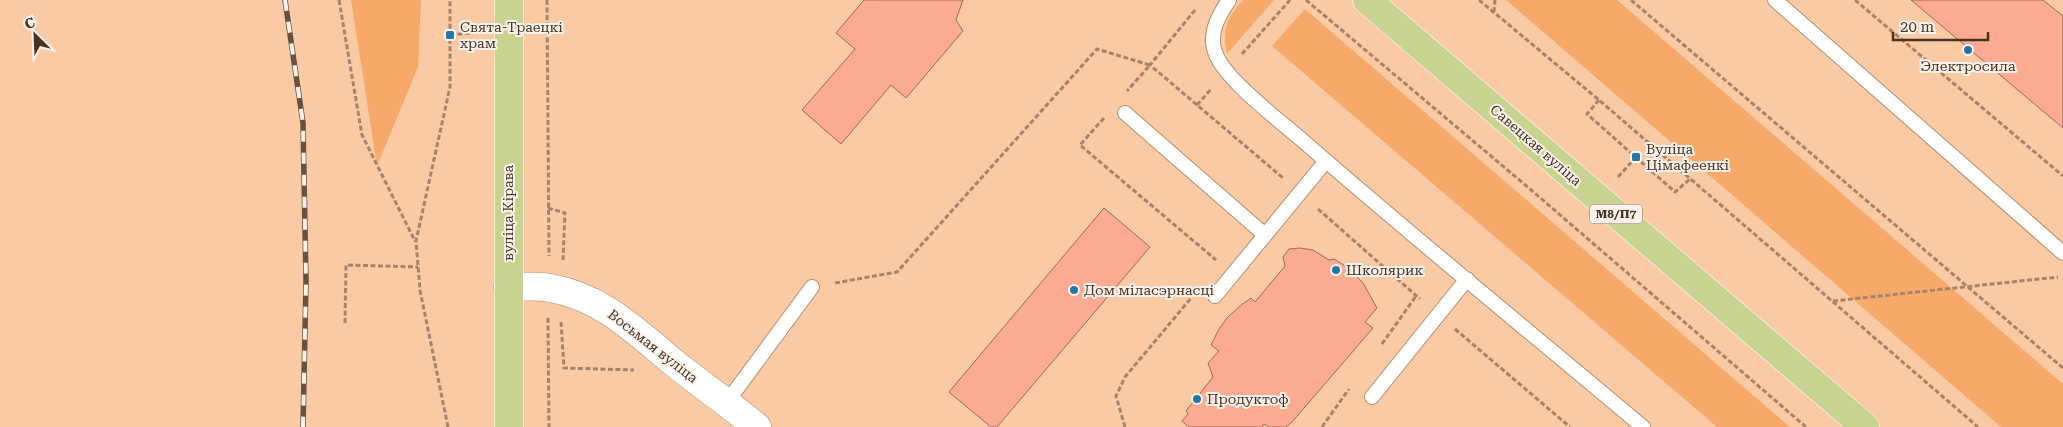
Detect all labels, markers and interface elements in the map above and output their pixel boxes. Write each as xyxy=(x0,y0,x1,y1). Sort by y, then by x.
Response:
north arrow xyxy=(10,10,60,60)
scale bar xyxy=(1893,10,1988,42)
text: С xyxy=(22,14,38,32)
text: 20 m xyxy=(1900,18,1935,36)
place label: Свята-Траецкі храм xyxy=(460,19,563,51)
marker: Свята-Траецкі храм xyxy=(444,29,456,41)
marker: Электросила xyxy=(1962,44,1974,56)
place label: Электросила xyxy=(1920,58,2016,74)
street label: Савецкая вуліца xyxy=(1487,101,1585,189)
place label: Вуліца Цімафеенкі xyxy=(1646,141,1730,173)
marker: Вуліца Цімафеенкі xyxy=(1630,151,1642,163)
street label: вуліца Кірава xyxy=(500,165,516,261)
road number: М8/П7 xyxy=(1590,204,1642,223)
place label: Школярик xyxy=(1346,262,1423,278)
marker: Школярик xyxy=(1330,264,1342,276)
place label: Дом міласэрнасці xyxy=(1084,282,1214,298)
marker: Дом міласэрнасці xyxy=(1068,284,1080,296)
street label: Восьмая вуліца xyxy=(605,306,701,386)
place label: Продуктоф xyxy=(1207,391,1289,407)
marker: Продуктоф xyxy=(1191,393,1203,405)

